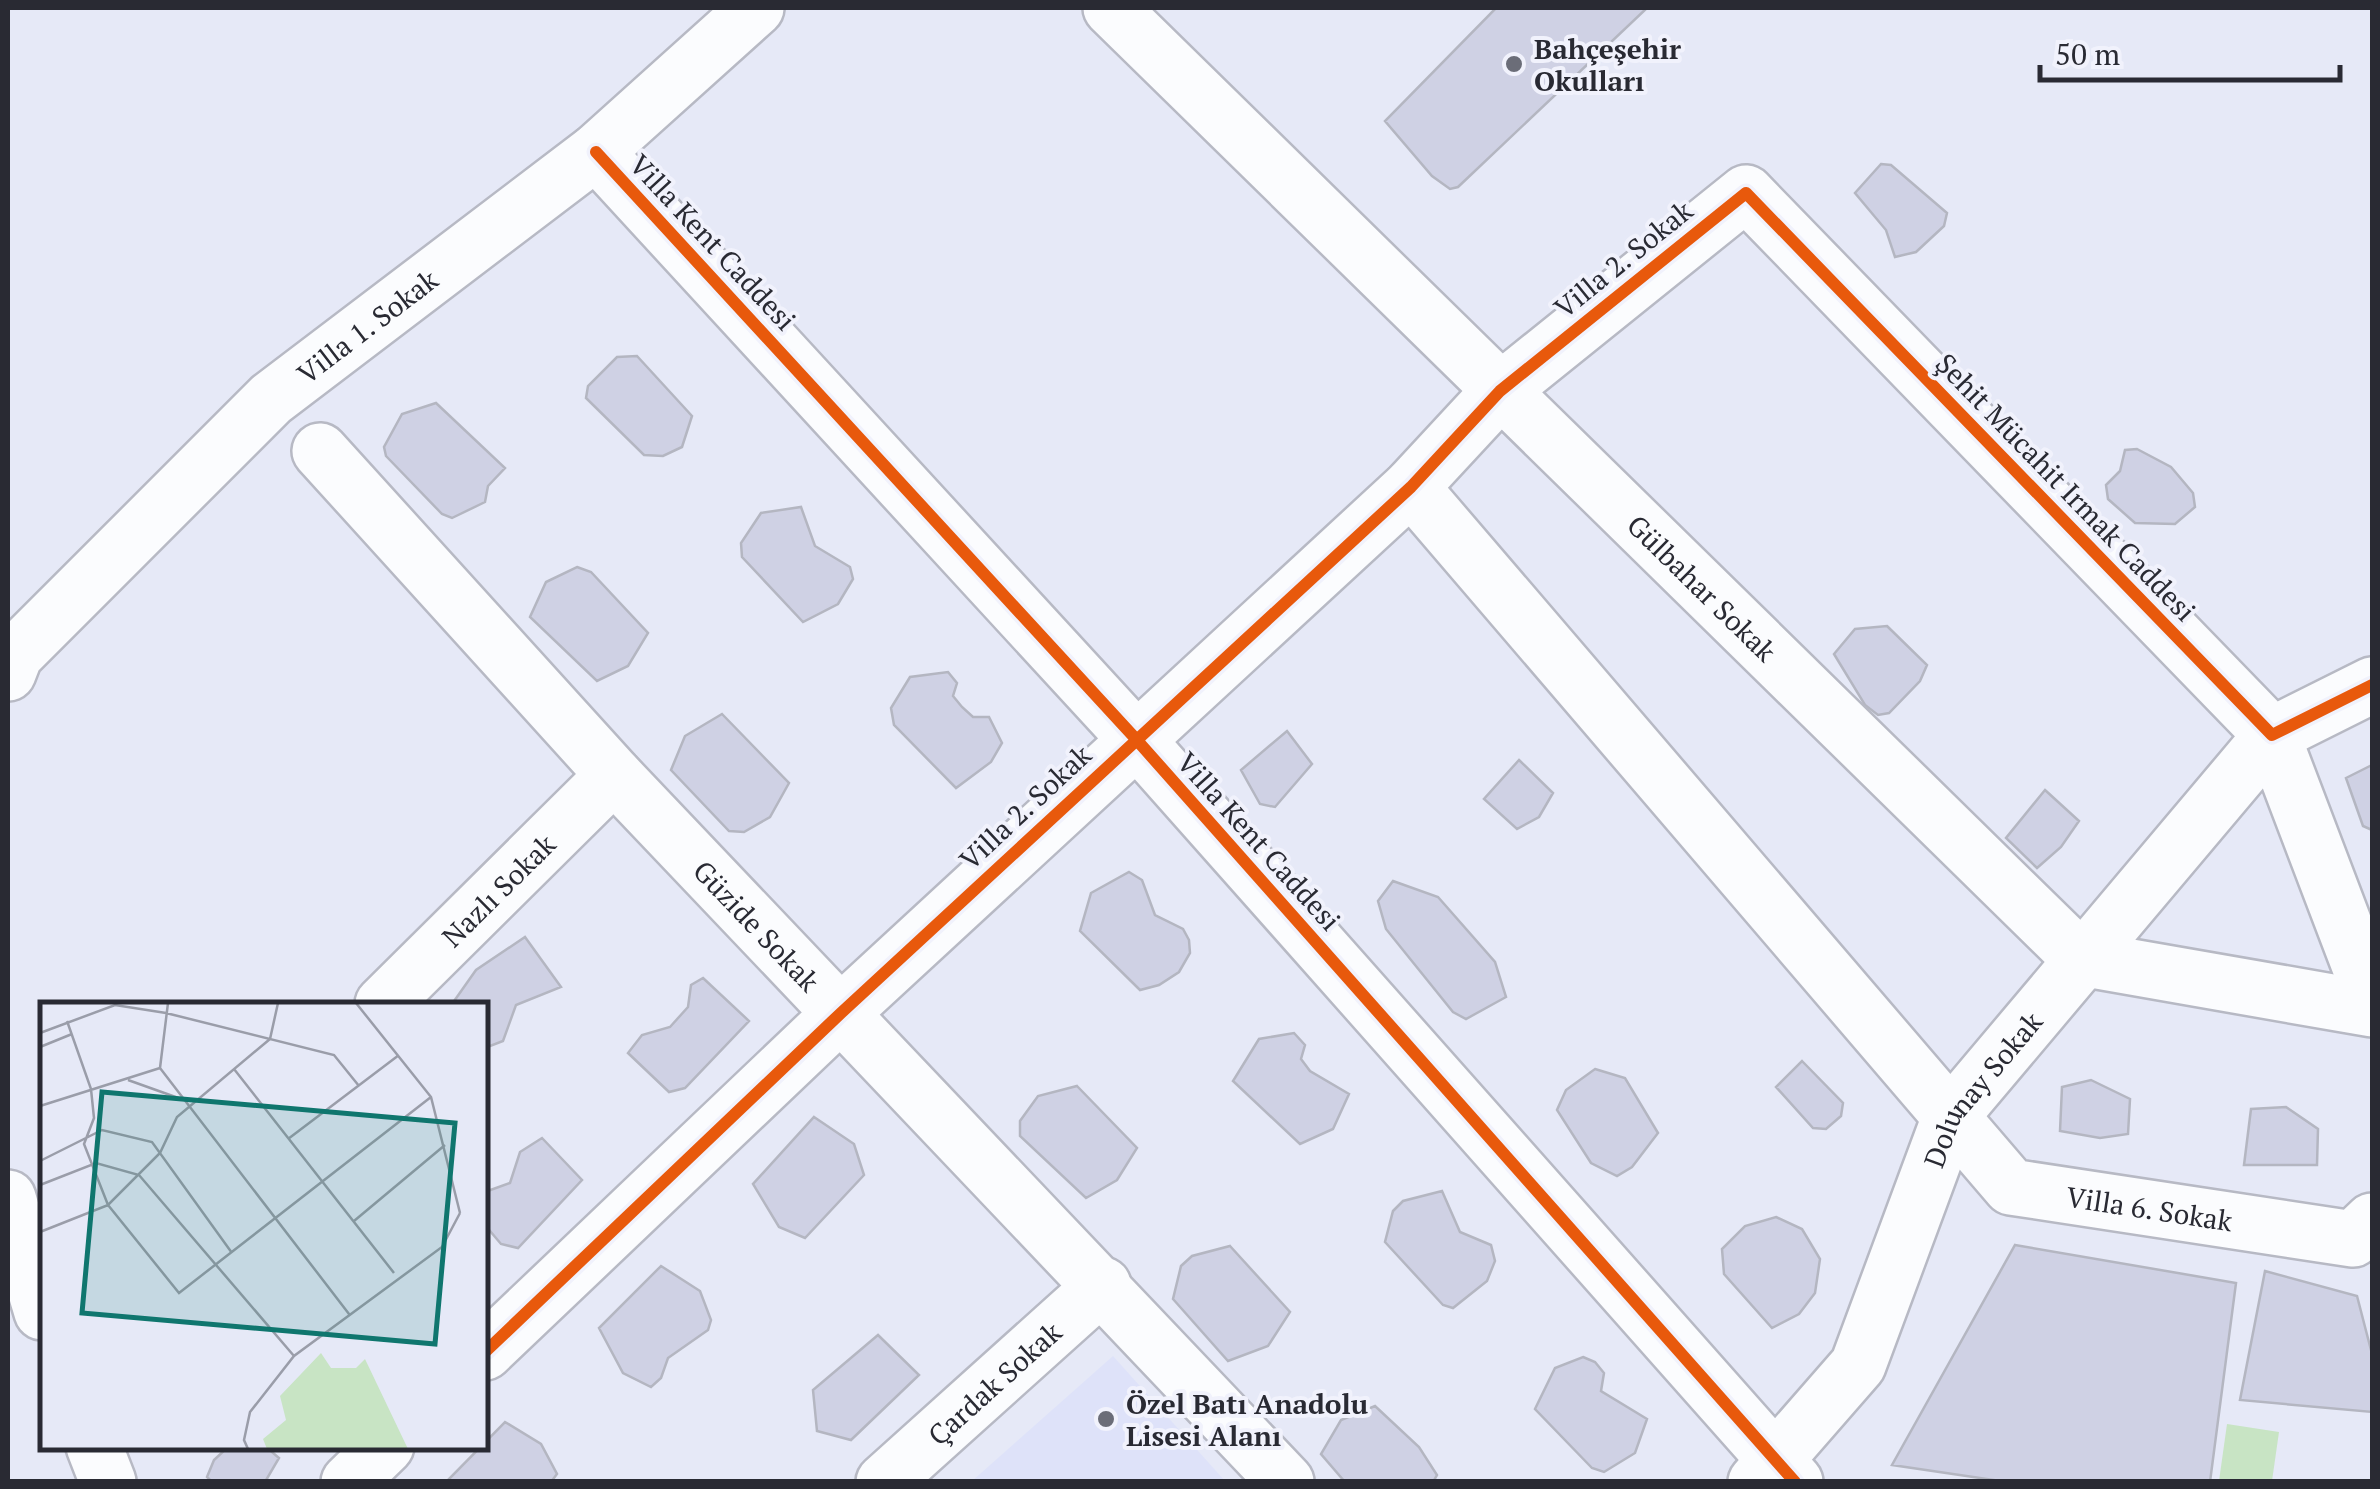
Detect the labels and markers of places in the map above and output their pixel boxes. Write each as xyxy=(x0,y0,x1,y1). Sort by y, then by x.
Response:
place label: Bahçeşehir Okulları xyxy=(1534,30,1681,99)
marker: Bahçeşehir Okulları xyxy=(1503,53,1525,75)
place label: Özel Batı Anadolu Lisesi Alanı xyxy=(1126,1385,1368,1454)
marker: Özel Batı Anadolu Lisesi Alanı xyxy=(1095,1408,1117,1430)

